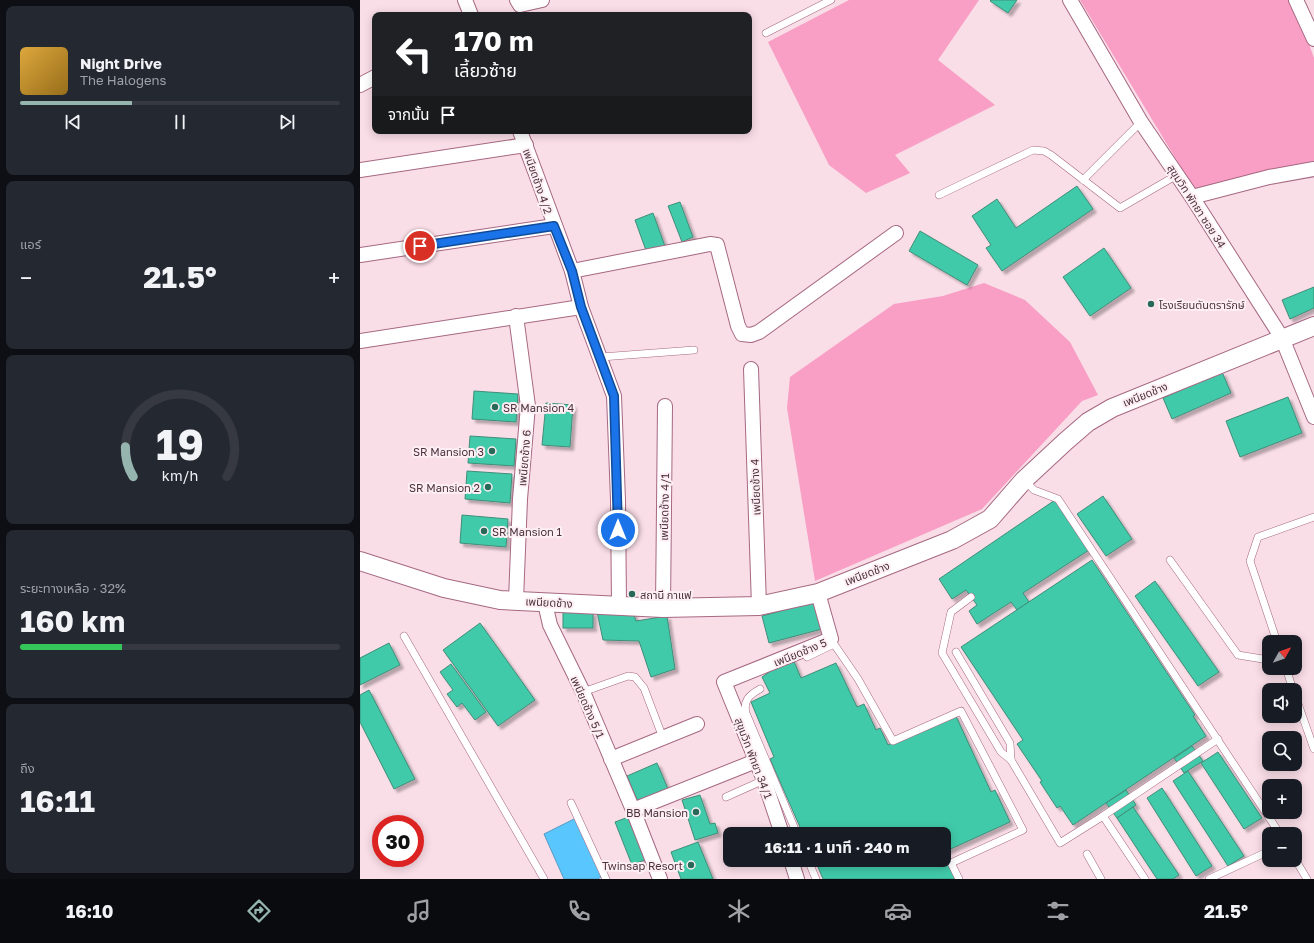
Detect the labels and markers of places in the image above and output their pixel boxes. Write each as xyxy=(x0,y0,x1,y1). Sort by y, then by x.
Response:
pin xyxy=(403,229,437,263)
place label: โรงเรียนตันตรารักษ์ xyxy=(1159,298,1245,311)
marker: โรงเรียนตันตรารักษ์ xyxy=(1146,299,1156,309)
place label: SR Mansion 4 xyxy=(503,401,575,414)
marker: SR Mansion 4 xyxy=(490,402,500,412)
place label: SR Mansion 3 xyxy=(413,445,484,458)
marker: SR Mansion 3 xyxy=(487,446,497,456)
place label: SR Mansion 2 xyxy=(409,481,480,494)
marker: SR Mansion 2 xyxy=(483,482,493,492)
place label: SR Mansion 1 xyxy=(492,525,562,538)
marker: SR Mansion 1 xyxy=(479,526,489,536)
place label: สถานี กาแฟ xyxy=(640,588,692,601)
marker: สถานี กาแฟ xyxy=(627,589,637,599)
place label: BB Mansion xyxy=(626,806,688,819)
marker: BB Mansion xyxy=(691,807,701,817)
place label: Twinsap Resort xyxy=(602,859,683,872)
marker: Twinsap Resort xyxy=(686,860,696,870)

